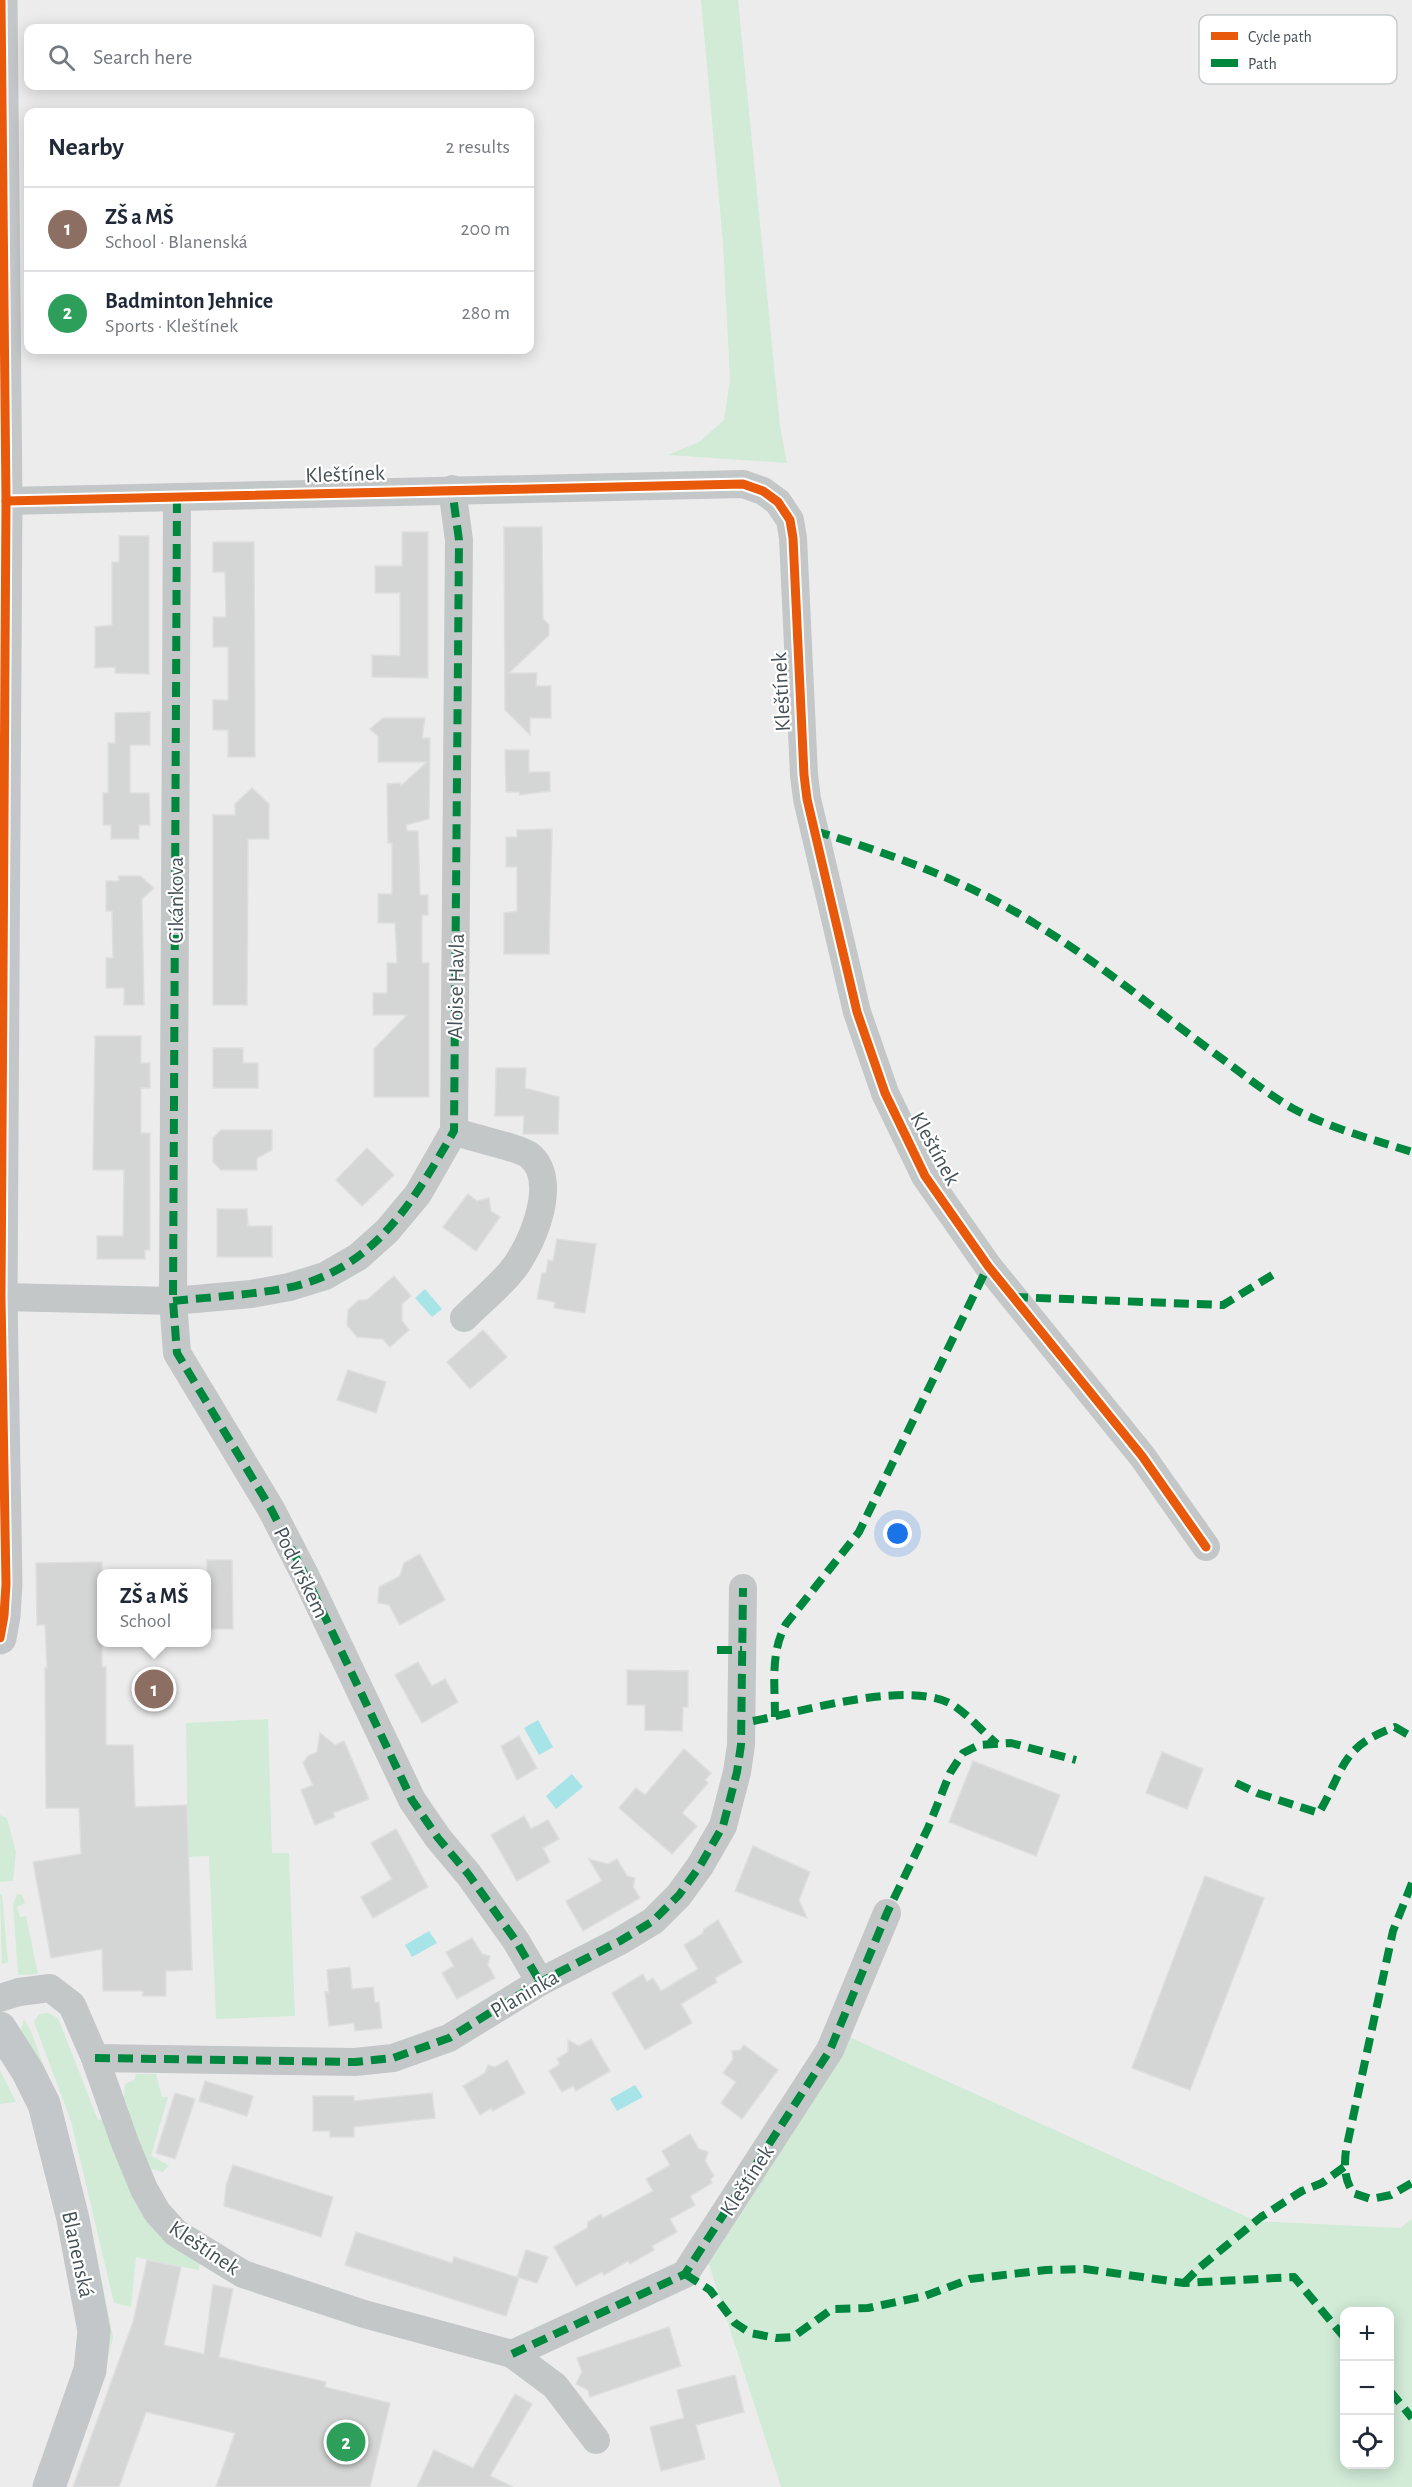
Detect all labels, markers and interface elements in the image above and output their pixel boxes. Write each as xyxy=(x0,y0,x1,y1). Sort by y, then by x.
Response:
legend xyxy=(1199,15,1397,84)
search box xyxy=(24,24,534,90)
text: Cycle path xyxy=(1248,29,1312,46)
icon: search xyxy=(45,41,78,74)
text: Search here xyxy=(93,46,192,68)
text: Path xyxy=(1248,56,1277,72)
text: Nearby xyxy=(48,134,124,160)
text: 2 results xyxy=(446,137,510,157)
text: ZŠ a MŠ xyxy=(105,206,174,228)
text: 1 xyxy=(64,219,71,239)
text: 200 m xyxy=(460,219,510,239)
text: School · Blanenská xyxy=(105,232,248,252)
text: Badminton Jehnice xyxy=(105,290,273,312)
text: 2 xyxy=(63,303,72,323)
text: 280 m xyxy=(462,303,510,323)
text: Sports · Kleštínek xyxy=(105,316,238,336)
street label: Kleštínek xyxy=(305,462,385,486)
street label: Kleštínek xyxy=(768,652,794,732)
street label: Cikánkova xyxy=(165,857,187,943)
street label: Aloise Havla xyxy=(444,933,468,1039)
street label: Kleštínek xyxy=(906,1108,964,1189)
your location xyxy=(883,1519,912,1548)
street label: Pod vrškem xyxy=(270,1523,333,1621)
popup xyxy=(97,1569,211,1647)
text: ZŠ a MŠ xyxy=(120,1585,188,1607)
text: School xyxy=(120,1611,171,1631)
pin: 1 xyxy=(134,1666,174,1712)
street label: Planinka xyxy=(487,1966,562,2022)
street label: Kleštínek xyxy=(716,2141,778,2220)
street label: Blanenská xyxy=(58,2209,98,2300)
street label: Kleštínek xyxy=(165,2216,244,2279)
map controls xyxy=(1340,2307,1394,2469)
button: + xyxy=(1340,2307,1394,2361)
button: − xyxy=(1340,2361,1394,2415)
button: locate xyxy=(1340,2415,1394,2469)
pin: 2 xyxy=(326,2420,366,2464)

